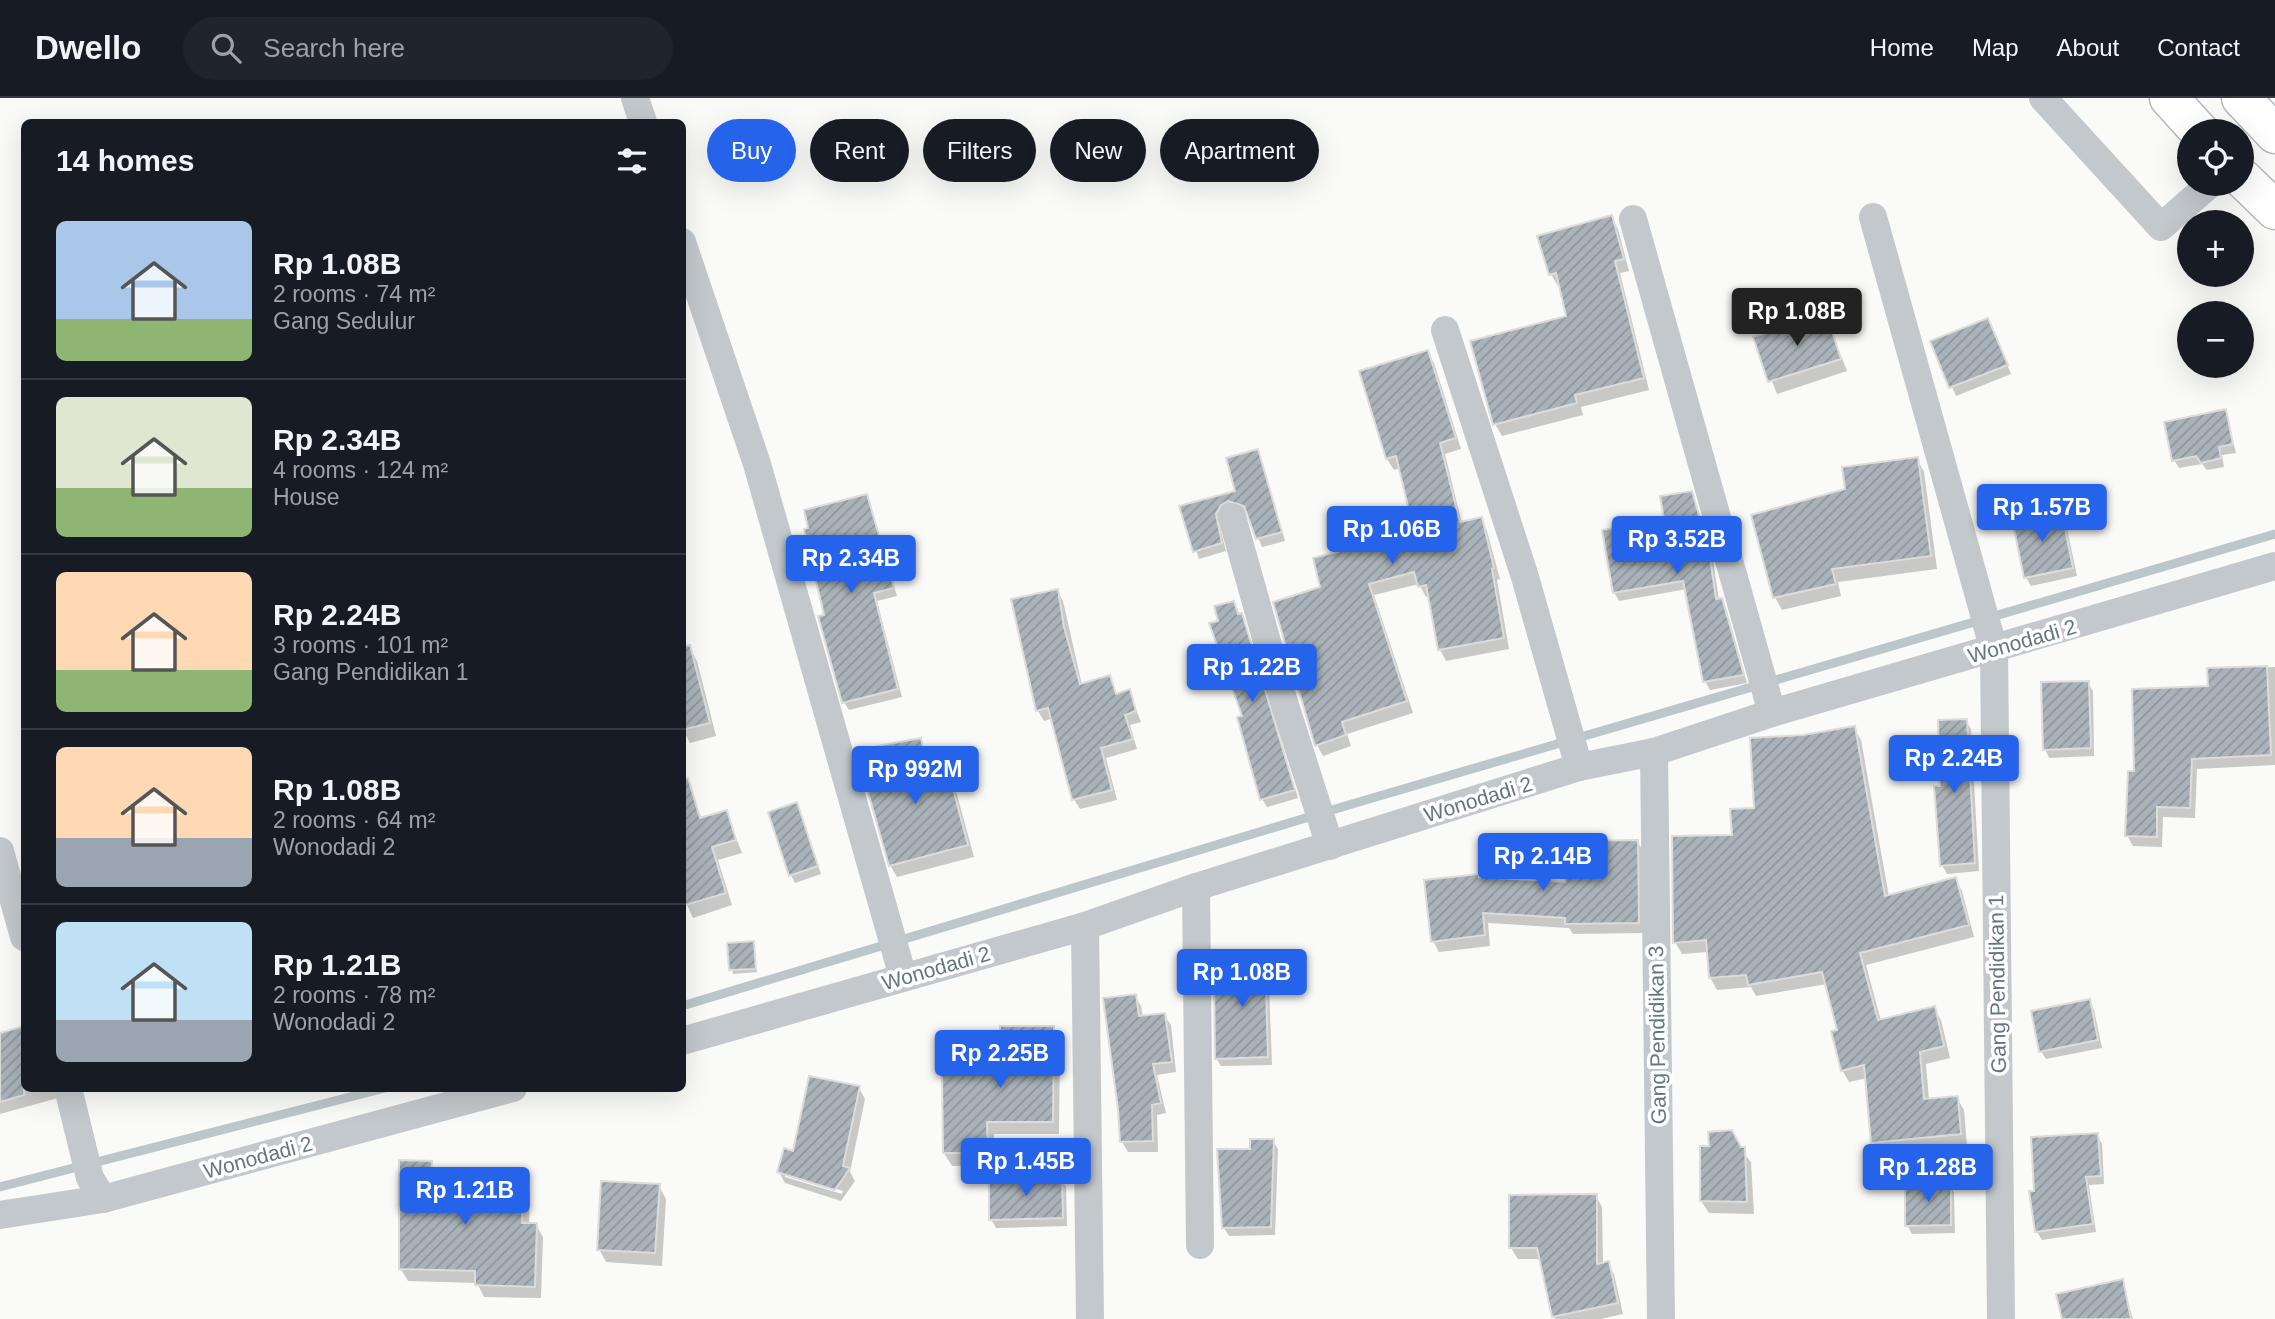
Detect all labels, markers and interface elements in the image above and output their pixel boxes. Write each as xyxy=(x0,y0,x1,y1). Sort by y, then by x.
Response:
search box xyxy=(183,17,673,80)
text: Dwello xyxy=(35,29,141,66)
icon: search xyxy=(207,29,245,67)
text: Search here xyxy=(263,33,405,63)
text: Home xyxy=(1870,34,1934,61)
text: Map xyxy=(1972,34,2019,61)
text: About xyxy=(2057,34,2119,61)
text: Contact xyxy=(2157,34,2240,61)
chip: Buy xyxy=(707,119,796,182)
chip: Rent xyxy=(810,119,909,182)
chip: Filters xyxy=(923,119,1036,182)
chip: New xyxy=(1050,119,1146,182)
chip: Apartment xyxy=(1160,119,1319,182)
map controls xyxy=(2177,119,2254,378)
button: locate xyxy=(2177,119,2254,196)
icon: filters xyxy=(613,142,651,180)
text: 14 homes xyxy=(56,144,194,177)
button: + xyxy=(2177,210,2254,287)
text: Rp 1.08B xyxy=(273,247,401,280)
icon: home xyxy=(112,249,196,333)
text: 2 rooms · 74 m² xyxy=(273,281,435,307)
pin: Rp 1.08B xyxy=(1725,288,1869,348)
text: Rp 1.08B xyxy=(1748,298,1846,324)
button: − xyxy=(2177,301,2254,378)
text: Gang Sedulur xyxy=(273,308,415,334)
text: Rp 2.34B xyxy=(273,423,401,456)
icon: home xyxy=(112,425,196,509)
text: 4 rooms · 124 m² xyxy=(273,457,448,483)
text: House xyxy=(273,484,339,510)
pin: Rp 1.57B xyxy=(1970,484,2114,544)
text: Rp 1.57B xyxy=(1993,494,2091,520)
pin: Rp 1.06B xyxy=(1320,506,1464,566)
text: Rp 1.06B xyxy=(1343,516,1441,542)
pin: Rp 3.52B xyxy=(1605,517,1749,576)
text: Rp 3.52B xyxy=(1628,526,1726,552)
pin: Rp 2.34B xyxy=(779,536,923,595)
text: Rp 2.34B xyxy=(802,545,900,571)
text: Rp 2.24B xyxy=(273,598,401,631)
icon: home xyxy=(112,600,196,684)
street label: Wonodadi 2 xyxy=(1965,615,2079,667)
text: 3 rooms · 101 m² xyxy=(273,632,448,658)
pin: Rp 1.22B xyxy=(1180,644,1324,704)
text: Rp 1.22B xyxy=(1203,654,1301,680)
text: Gang Pendidikan 1 xyxy=(273,659,469,685)
pin: Rp 2.24B xyxy=(1882,736,2026,795)
text: Rp 2.24B xyxy=(1905,745,2003,771)
pin: Rp 992M xyxy=(850,746,980,806)
text: Rp 992M xyxy=(868,756,962,782)
street label: Wonodadi 2 xyxy=(1421,772,1535,826)
text: Rp 1.08B xyxy=(273,773,401,806)
icon: home xyxy=(112,775,196,859)
text: 2 rooms · 64 m² xyxy=(273,807,435,833)
text: Wonodadi 2 xyxy=(273,834,395,860)
pin: Rp 2.14B xyxy=(1471,834,1615,893)
text: Rp 2.14B xyxy=(1494,843,1592,869)
street label: Gang Pendidikan 1 xyxy=(1984,894,2010,1074)
street label: Wonodadi 2 xyxy=(879,942,993,994)
street label: Gang Pendidikan 3 xyxy=(1644,945,1670,1125)
text: Rp 1.21B xyxy=(273,948,401,981)
icon: home xyxy=(112,950,196,1034)
pin: Rp 1.08B xyxy=(1170,950,1314,1009)
text: Rp 1.08B xyxy=(1193,959,1291,985)
text: 2 rooms · 78 m² xyxy=(273,982,435,1008)
text: Wonodadi 2 xyxy=(273,1009,395,1035)
pin: Rp 2.25B xyxy=(928,1030,1072,1090)
text: Rp 2.25B xyxy=(951,1040,1049,1066)
street label: Wonodadi 2 xyxy=(201,1131,315,1183)
pin: Rp 1.45B xyxy=(954,1138,1098,1198)
pin: Rp 1.28B xyxy=(1856,1144,2000,1204)
text: Rp 1.45B xyxy=(977,1148,1075,1174)
text: Rp 1.28B xyxy=(1879,1154,1977,1180)
pin: Rp 1.21B xyxy=(393,1168,537,1227)
text: Rp 1.21B xyxy=(416,1177,514,1203)

